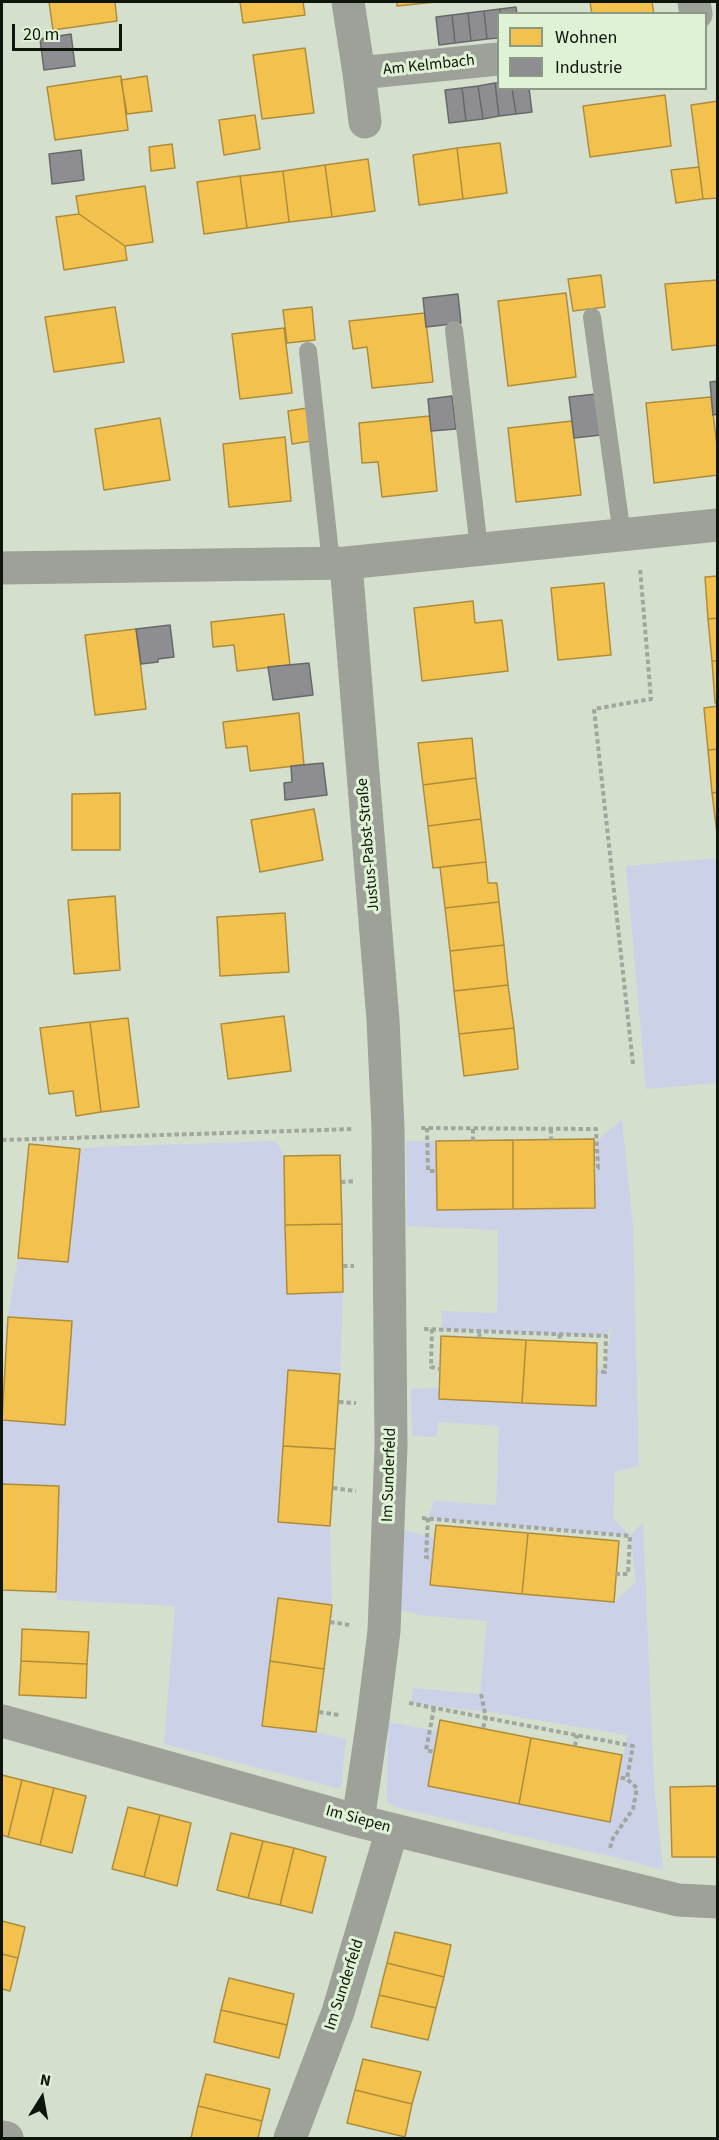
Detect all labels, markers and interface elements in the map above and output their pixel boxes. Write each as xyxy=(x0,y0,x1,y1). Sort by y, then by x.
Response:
scale bar xyxy=(15,12,124,50)
legend xyxy=(497,12,707,90)
text: 20 m xyxy=(23,22,59,47)
text: Wohnen xyxy=(555,25,617,50)
street label: Am Kelmbach xyxy=(382,52,476,80)
text: Industrie xyxy=(555,55,622,80)
street label: Justus-Pabst-Straße xyxy=(354,777,384,913)
street label: Im Sunderfeld xyxy=(379,1427,401,1523)
street label: Im Siepen xyxy=(323,1802,393,1838)
street label: Im Sunderfeld xyxy=(321,1937,369,2033)
north arrow xyxy=(12,2068,72,2128)
text: N xyxy=(38,2069,53,2092)

